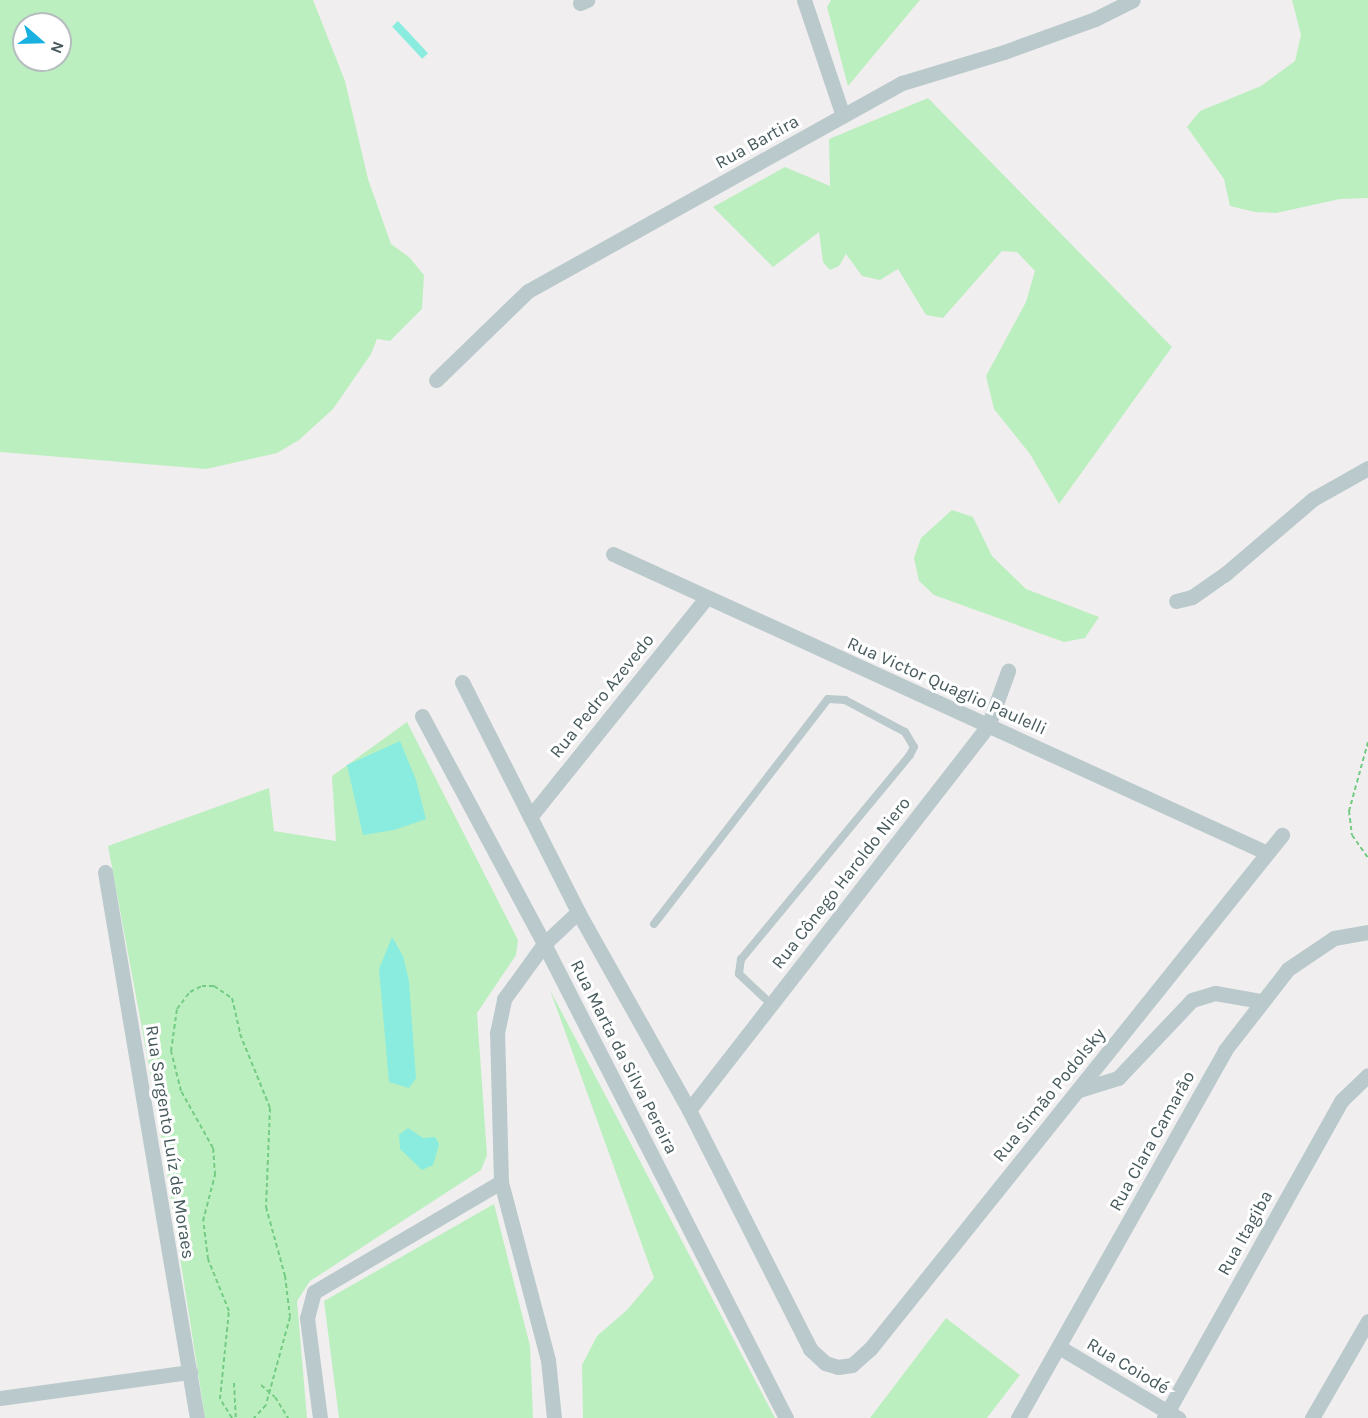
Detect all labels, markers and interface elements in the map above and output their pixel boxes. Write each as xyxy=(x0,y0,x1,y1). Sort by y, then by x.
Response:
north arrow xyxy=(12,12,72,72)
text: N xyxy=(47,39,68,56)
street label: Rua Bartira xyxy=(711,110,803,174)
street label: Rua Pedro Azevedo xyxy=(545,630,659,762)
street label: Rua Victor Quaglio Paulelli xyxy=(844,632,1050,740)
street label: Rua Cônego Haroldo Niero xyxy=(767,793,915,973)
street label: Rua Marta da Silva Pereira xyxy=(566,956,682,1158)
street label: Rua Sargento Luíz de Moraes xyxy=(141,1024,199,1260)
street label: Rua Simão Podolsky xyxy=(988,1024,1110,1166)
street label: Rua Clara Camarão xyxy=(1105,1067,1199,1215)
street label: Rua Itagiba xyxy=(1213,1187,1277,1279)
street label: Rua Coiodé xyxy=(1083,1333,1173,1399)

